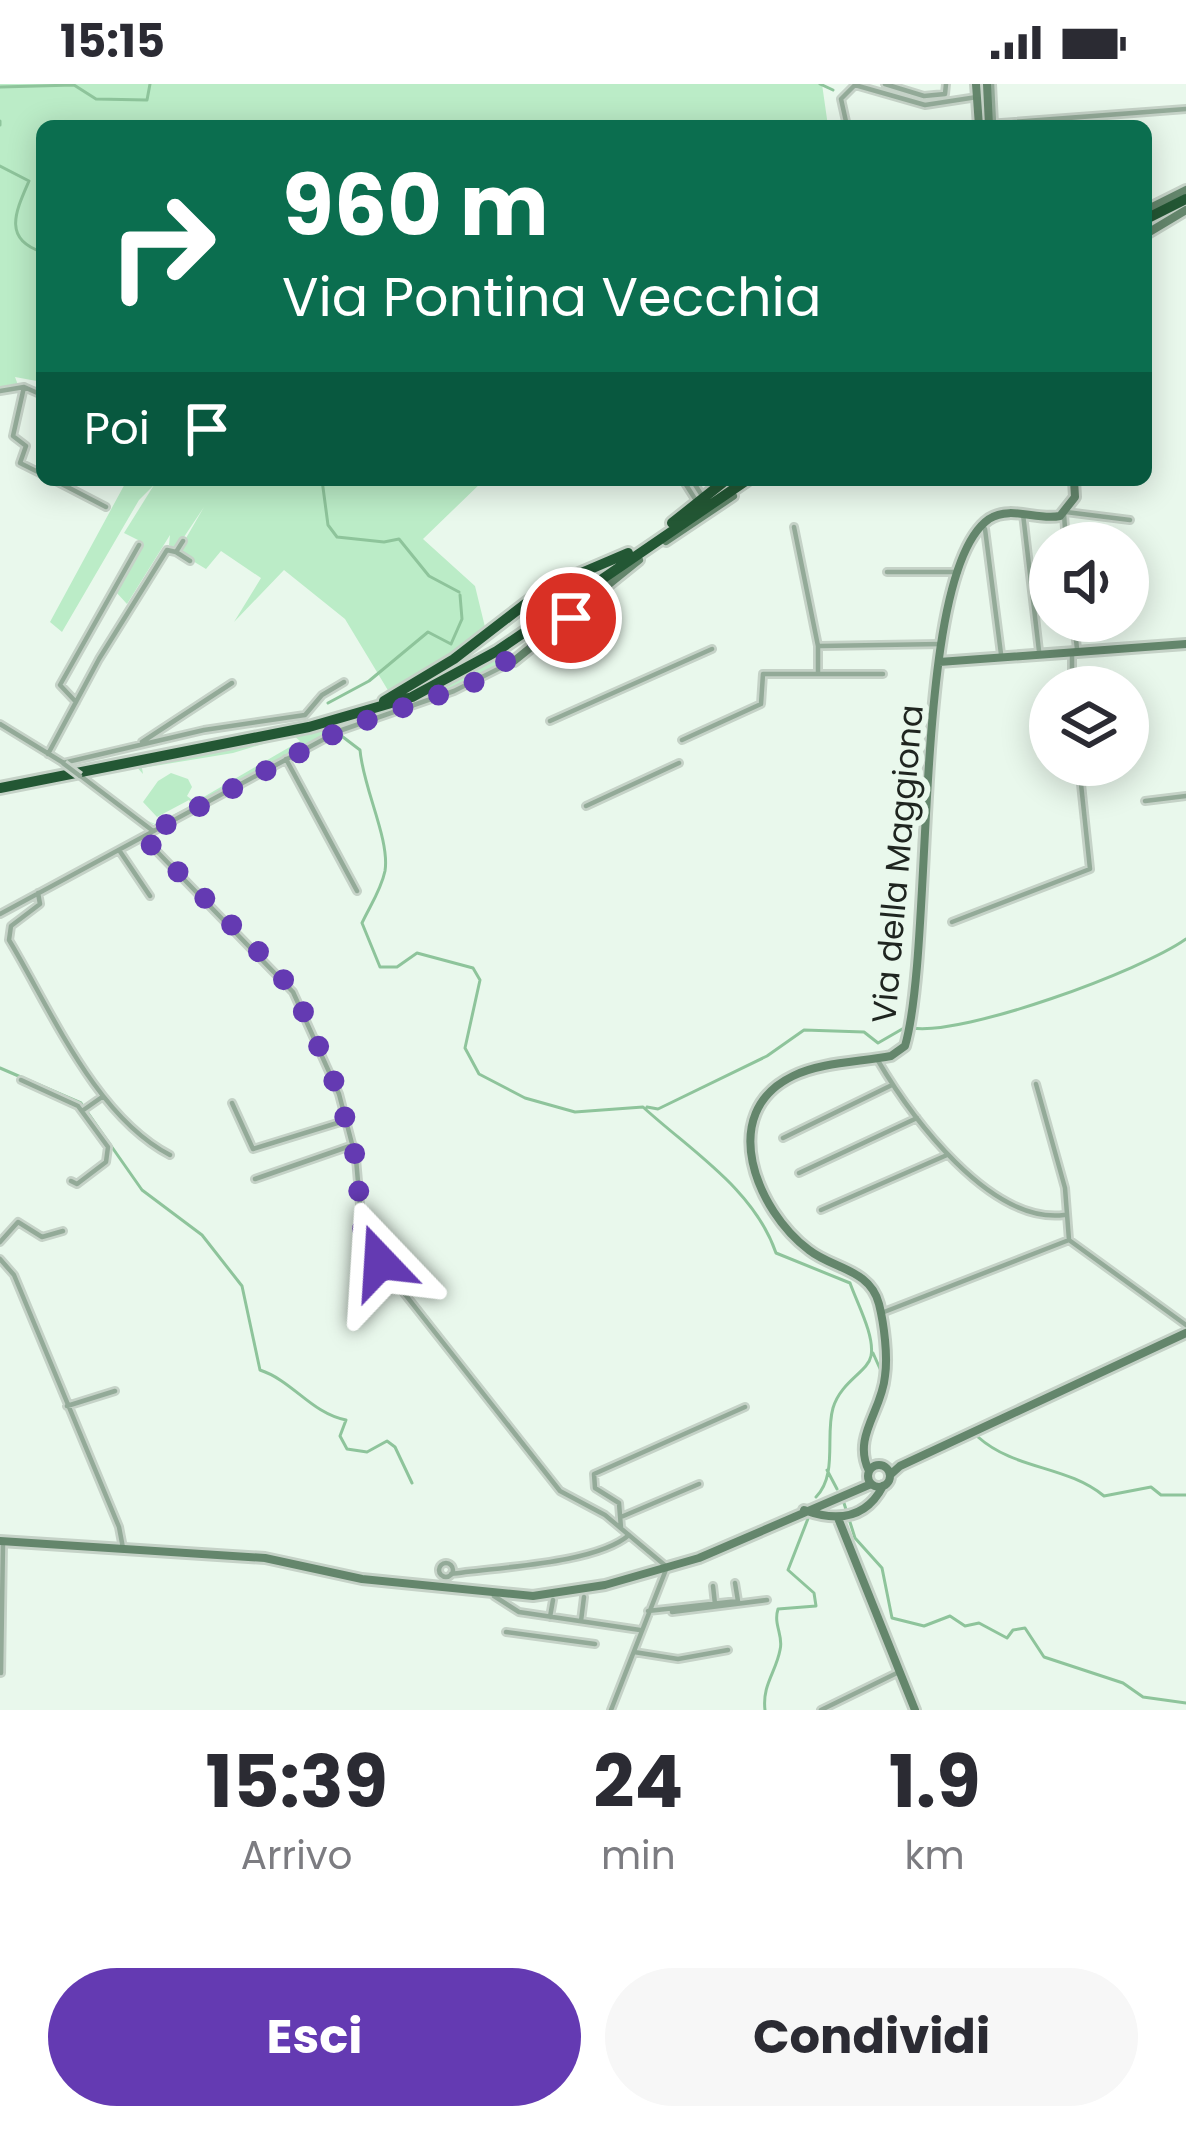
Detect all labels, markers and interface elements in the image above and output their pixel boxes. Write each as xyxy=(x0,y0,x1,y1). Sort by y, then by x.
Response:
text: 15:15 xyxy=(60,10,165,73)
text: 960 m xyxy=(282,147,549,264)
icon: right xyxy=(84,168,240,324)
text: Via Pontina Vecchia xyxy=(282,259,821,335)
icon: arrive xyxy=(174,396,240,462)
text: Poi xyxy=(84,397,150,460)
map controls xyxy=(1029,522,1149,786)
button: sound xyxy=(1029,522,1149,642)
pin xyxy=(520,567,622,669)
icon: arrive xyxy=(538,585,604,651)
button: layers xyxy=(1029,666,1149,786)
street label: Via della Maggiona xyxy=(860,703,935,1025)
position arrow xyxy=(317,1199,443,1325)
text: 15:39 xyxy=(206,1731,388,1832)
text: 24 xyxy=(593,1731,683,1832)
text: 1.9 xyxy=(889,1731,980,1832)
text: Arrivo xyxy=(241,1828,353,1883)
text: min xyxy=(601,1828,676,1883)
text: km xyxy=(904,1828,965,1883)
button: Esci xyxy=(48,1968,581,2106)
button: Condividi xyxy=(605,1968,1138,2106)

